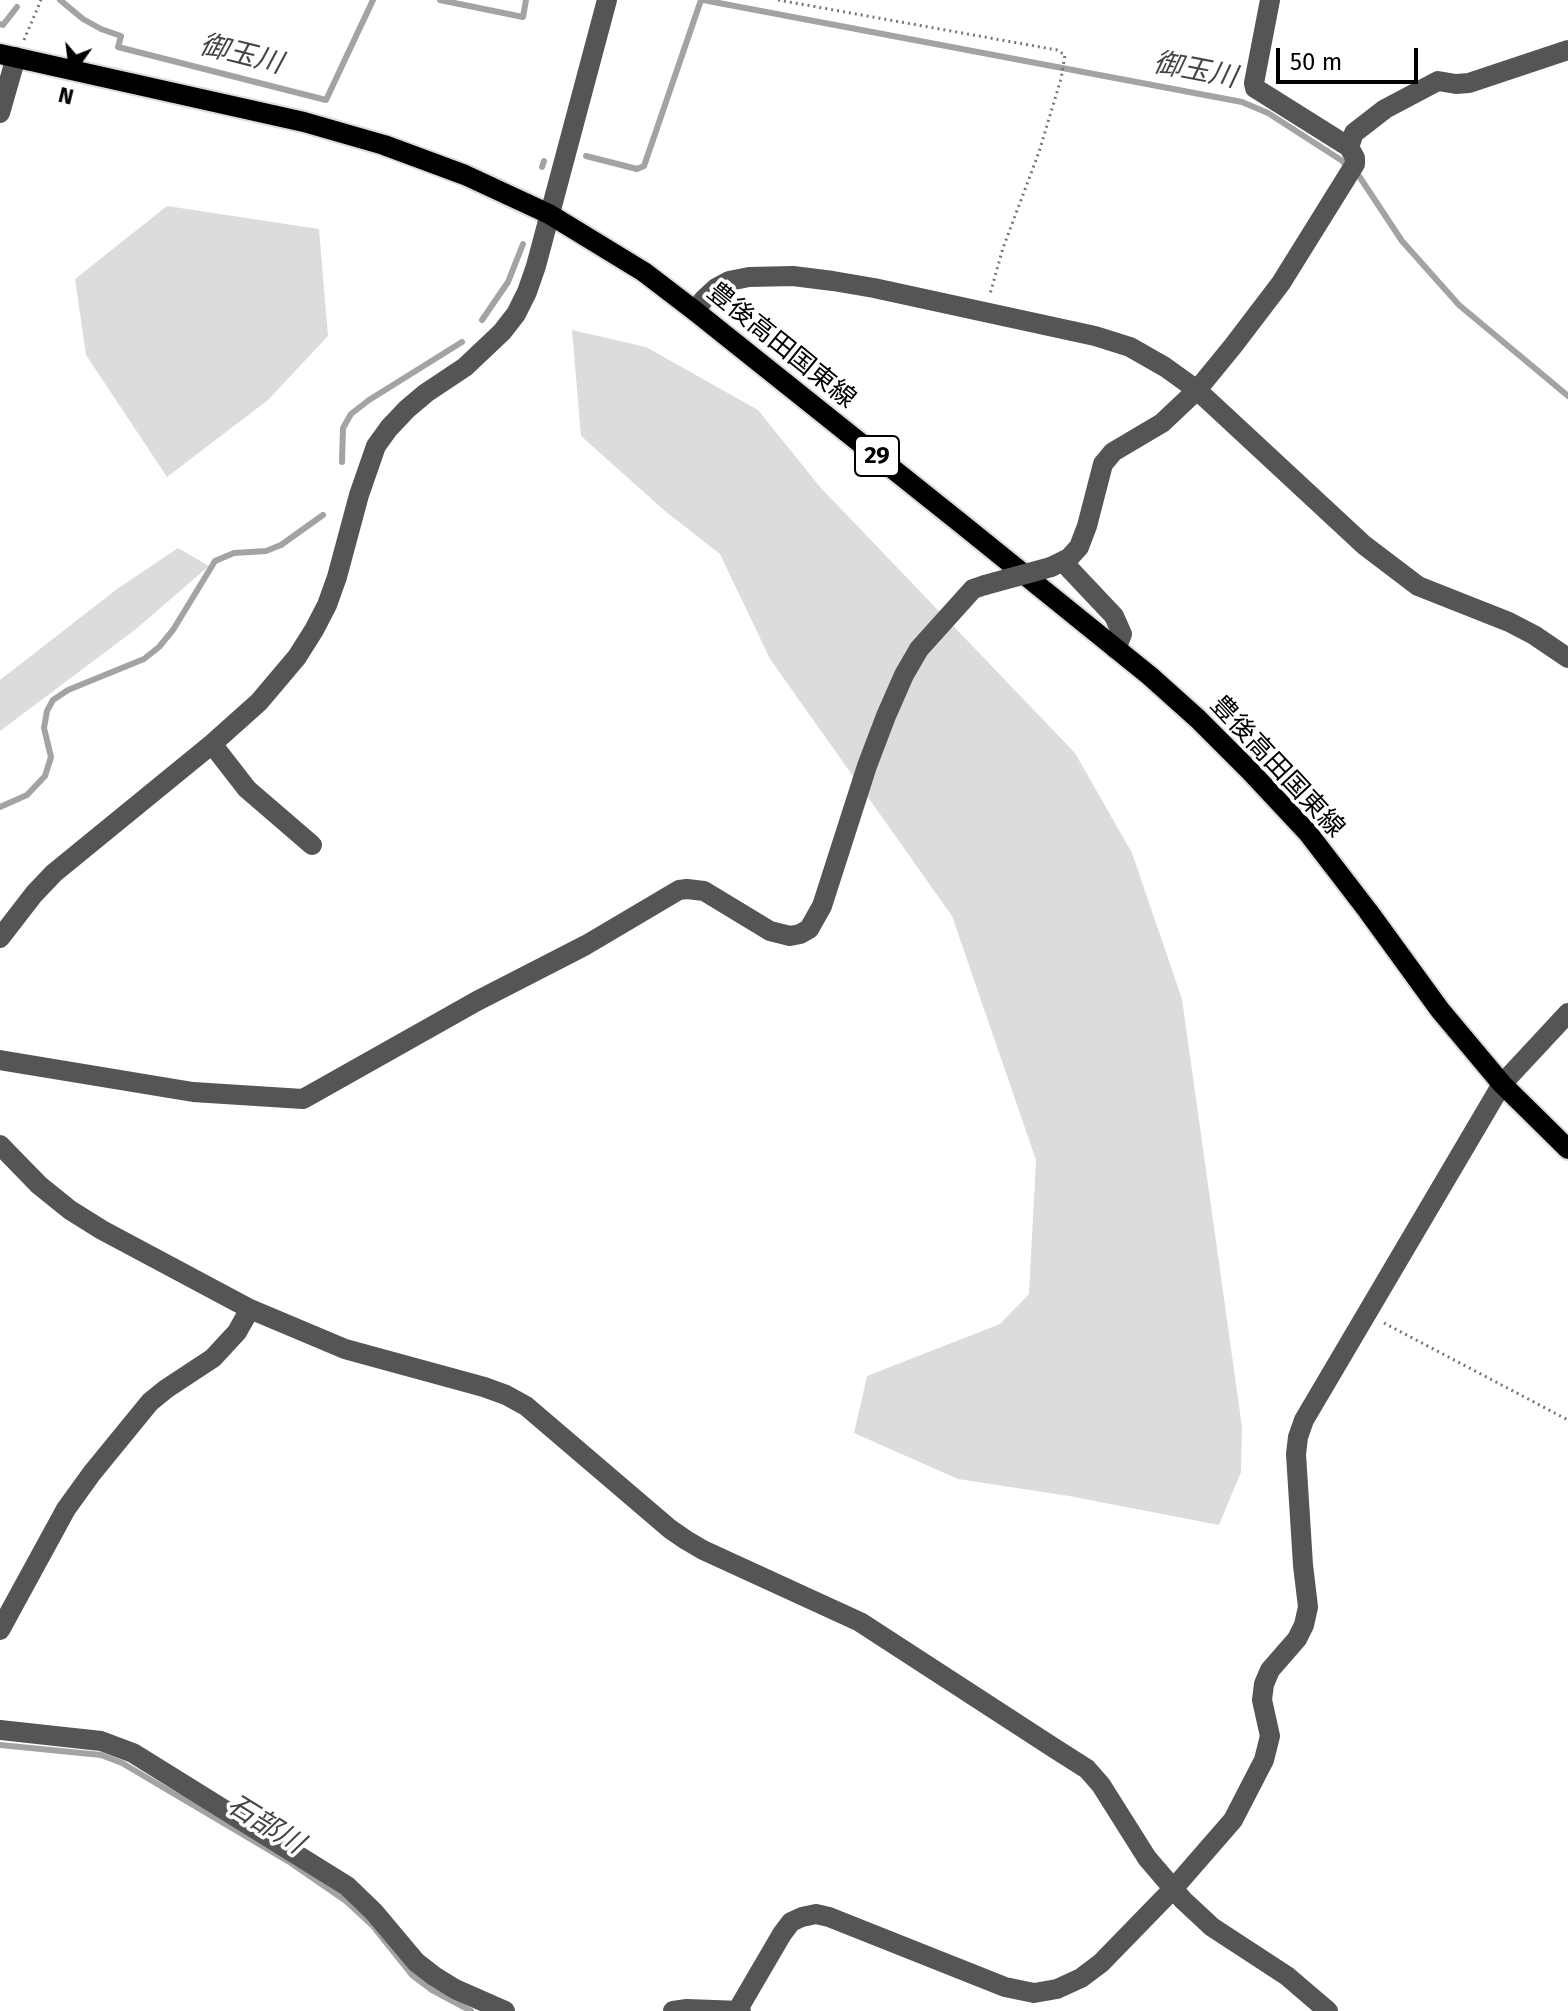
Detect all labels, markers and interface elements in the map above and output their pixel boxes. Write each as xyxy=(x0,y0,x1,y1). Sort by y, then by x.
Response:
water label: 御玉川 xyxy=(196,29,286,81)
north arrow xyxy=(32,32,112,112)
scale bar xyxy=(1280,32,1422,82)
water label: 御玉川 xyxy=(1151,46,1239,96)
text: 50 m xyxy=(1290,48,1342,76)
text: N xyxy=(56,81,76,111)
street label: 豊後高田国東線 xyxy=(700,277,862,415)
road number: 29 xyxy=(855,436,899,476)
street label: 豊後高田国東線 xyxy=(1204,690,1350,844)
water label: 石部川 xyxy=(220,1788,310,1862)

